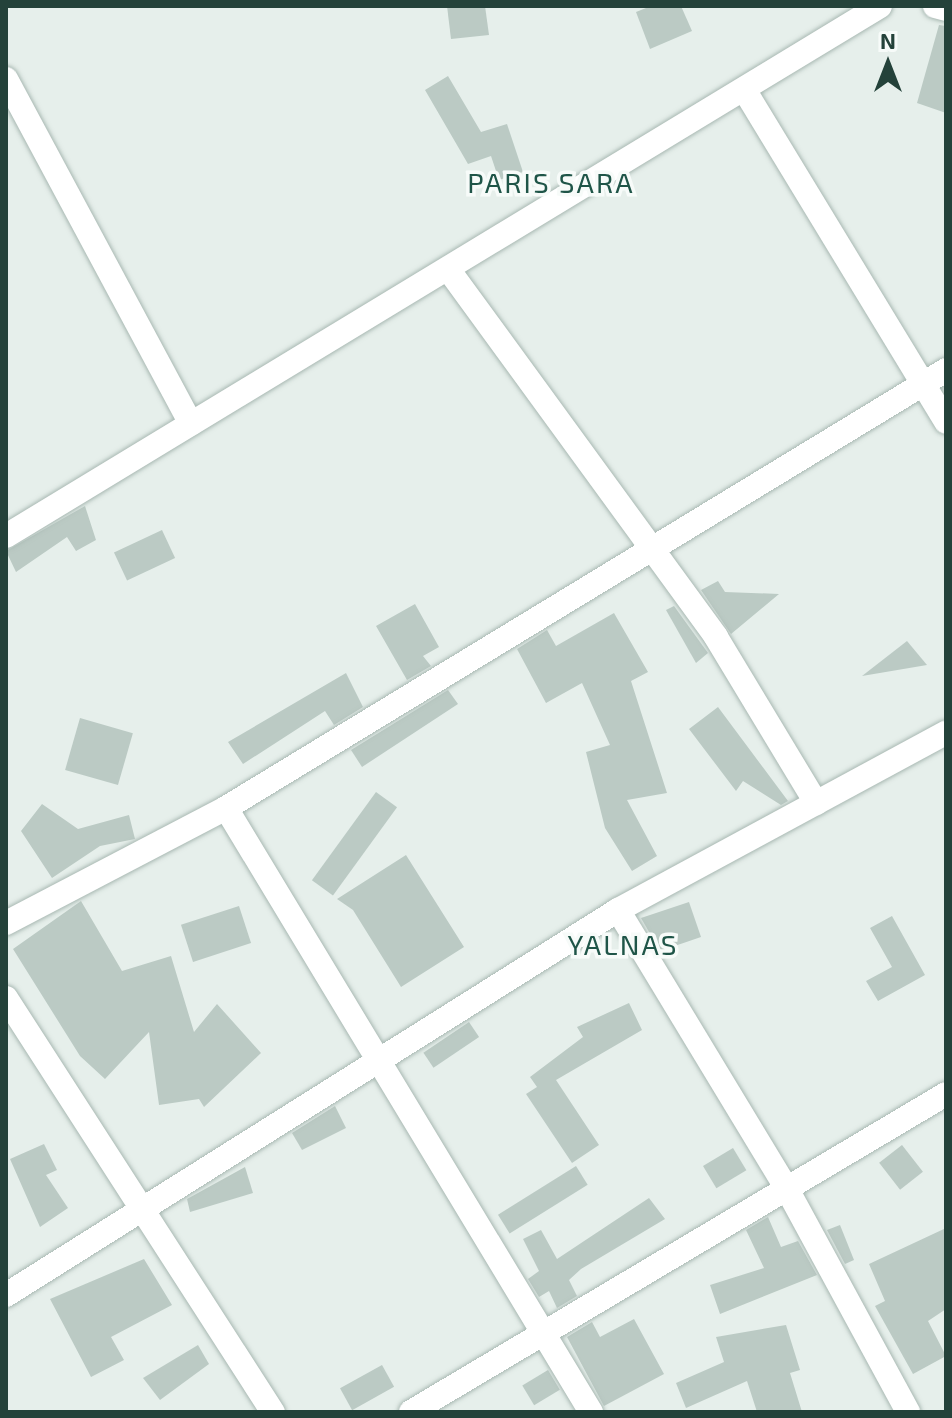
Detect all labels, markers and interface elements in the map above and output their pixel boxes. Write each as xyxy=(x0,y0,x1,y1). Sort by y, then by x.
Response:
north arrow xyxy=(848,24,928,104)
text: N xyxy=(880,27,896,53)
district label: PARIS SARA xyxy=(467,165,635,199)
district label: YALNAS xyxy=(567,927,679,961)

